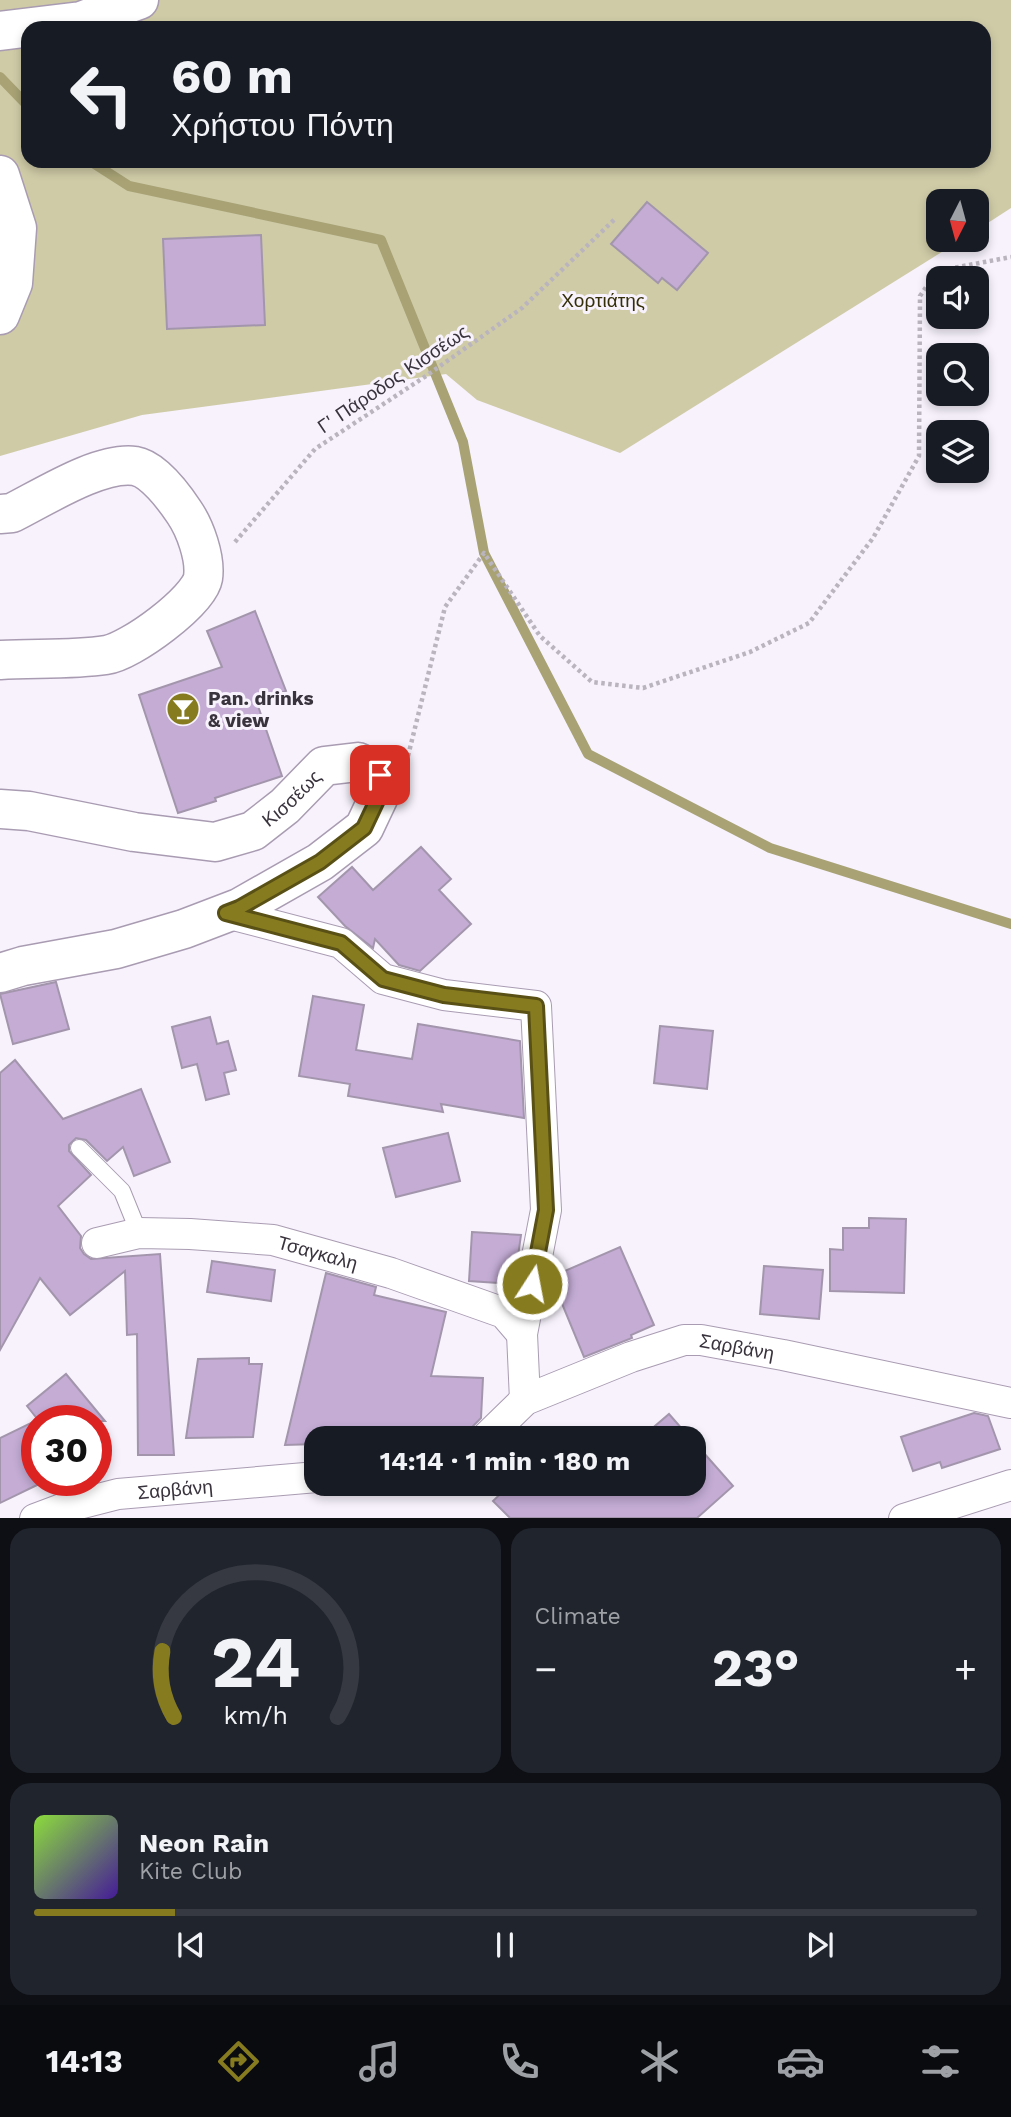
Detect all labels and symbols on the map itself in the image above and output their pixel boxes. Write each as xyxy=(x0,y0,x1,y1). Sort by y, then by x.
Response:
north arrow xyxy=(926,189,989,252)
park label: Χορτιάτης xyxy=(561,289,645,312)
street label: Γ' Πάροδος Κισσέως xyxy=(313,320,473,438)
place label: Pan. drinks & view xyxy=(208,687,314,732)
bar icon: Pan. drinks & view xyxy=(164,690,202,728)
pin xyxy=(350,745,410,805)
street label: Κισσέως xyxy=(257,765,326,831)
street label: Τσαγκαλη xyxy=(275,1230,361,1275)
position arrow xyxy=(495,1247,569,1321)
street label: Σαρβάνη xyxy=(698,1328,776,1365)
speed limit sign: 30 xyxy=(21,1405,112,1496)
street label: Σαρβάνη xyxy=(136,1474,214,1504)

